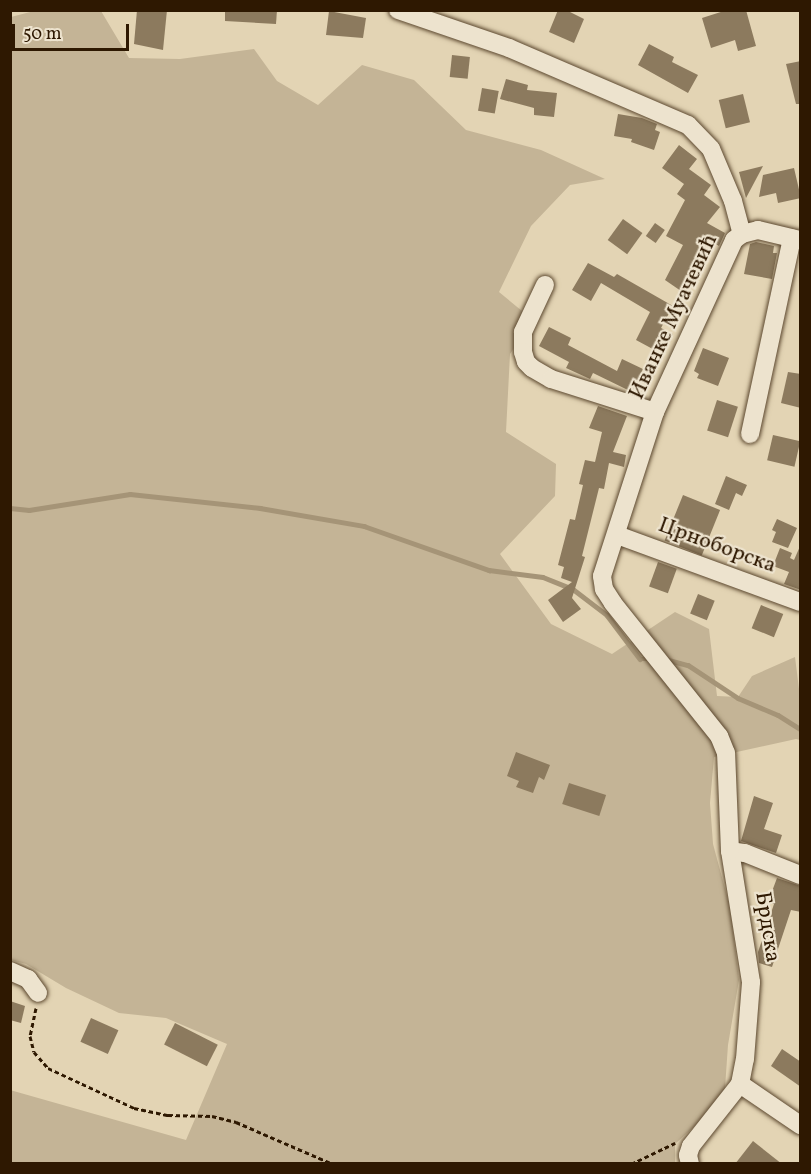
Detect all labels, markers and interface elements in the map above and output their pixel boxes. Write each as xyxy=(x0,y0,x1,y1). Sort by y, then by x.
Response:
scale bar xyxy=(15,12,132,50)
text: 50 m xyxy=(23,22,62,47)
street label: Иванке Муачевић xyxy=(624,230,724,404)
street label: Црноборска xyxy=(654,512,780,580)
street label: Брдска xyxy=(748,890,786,964)

